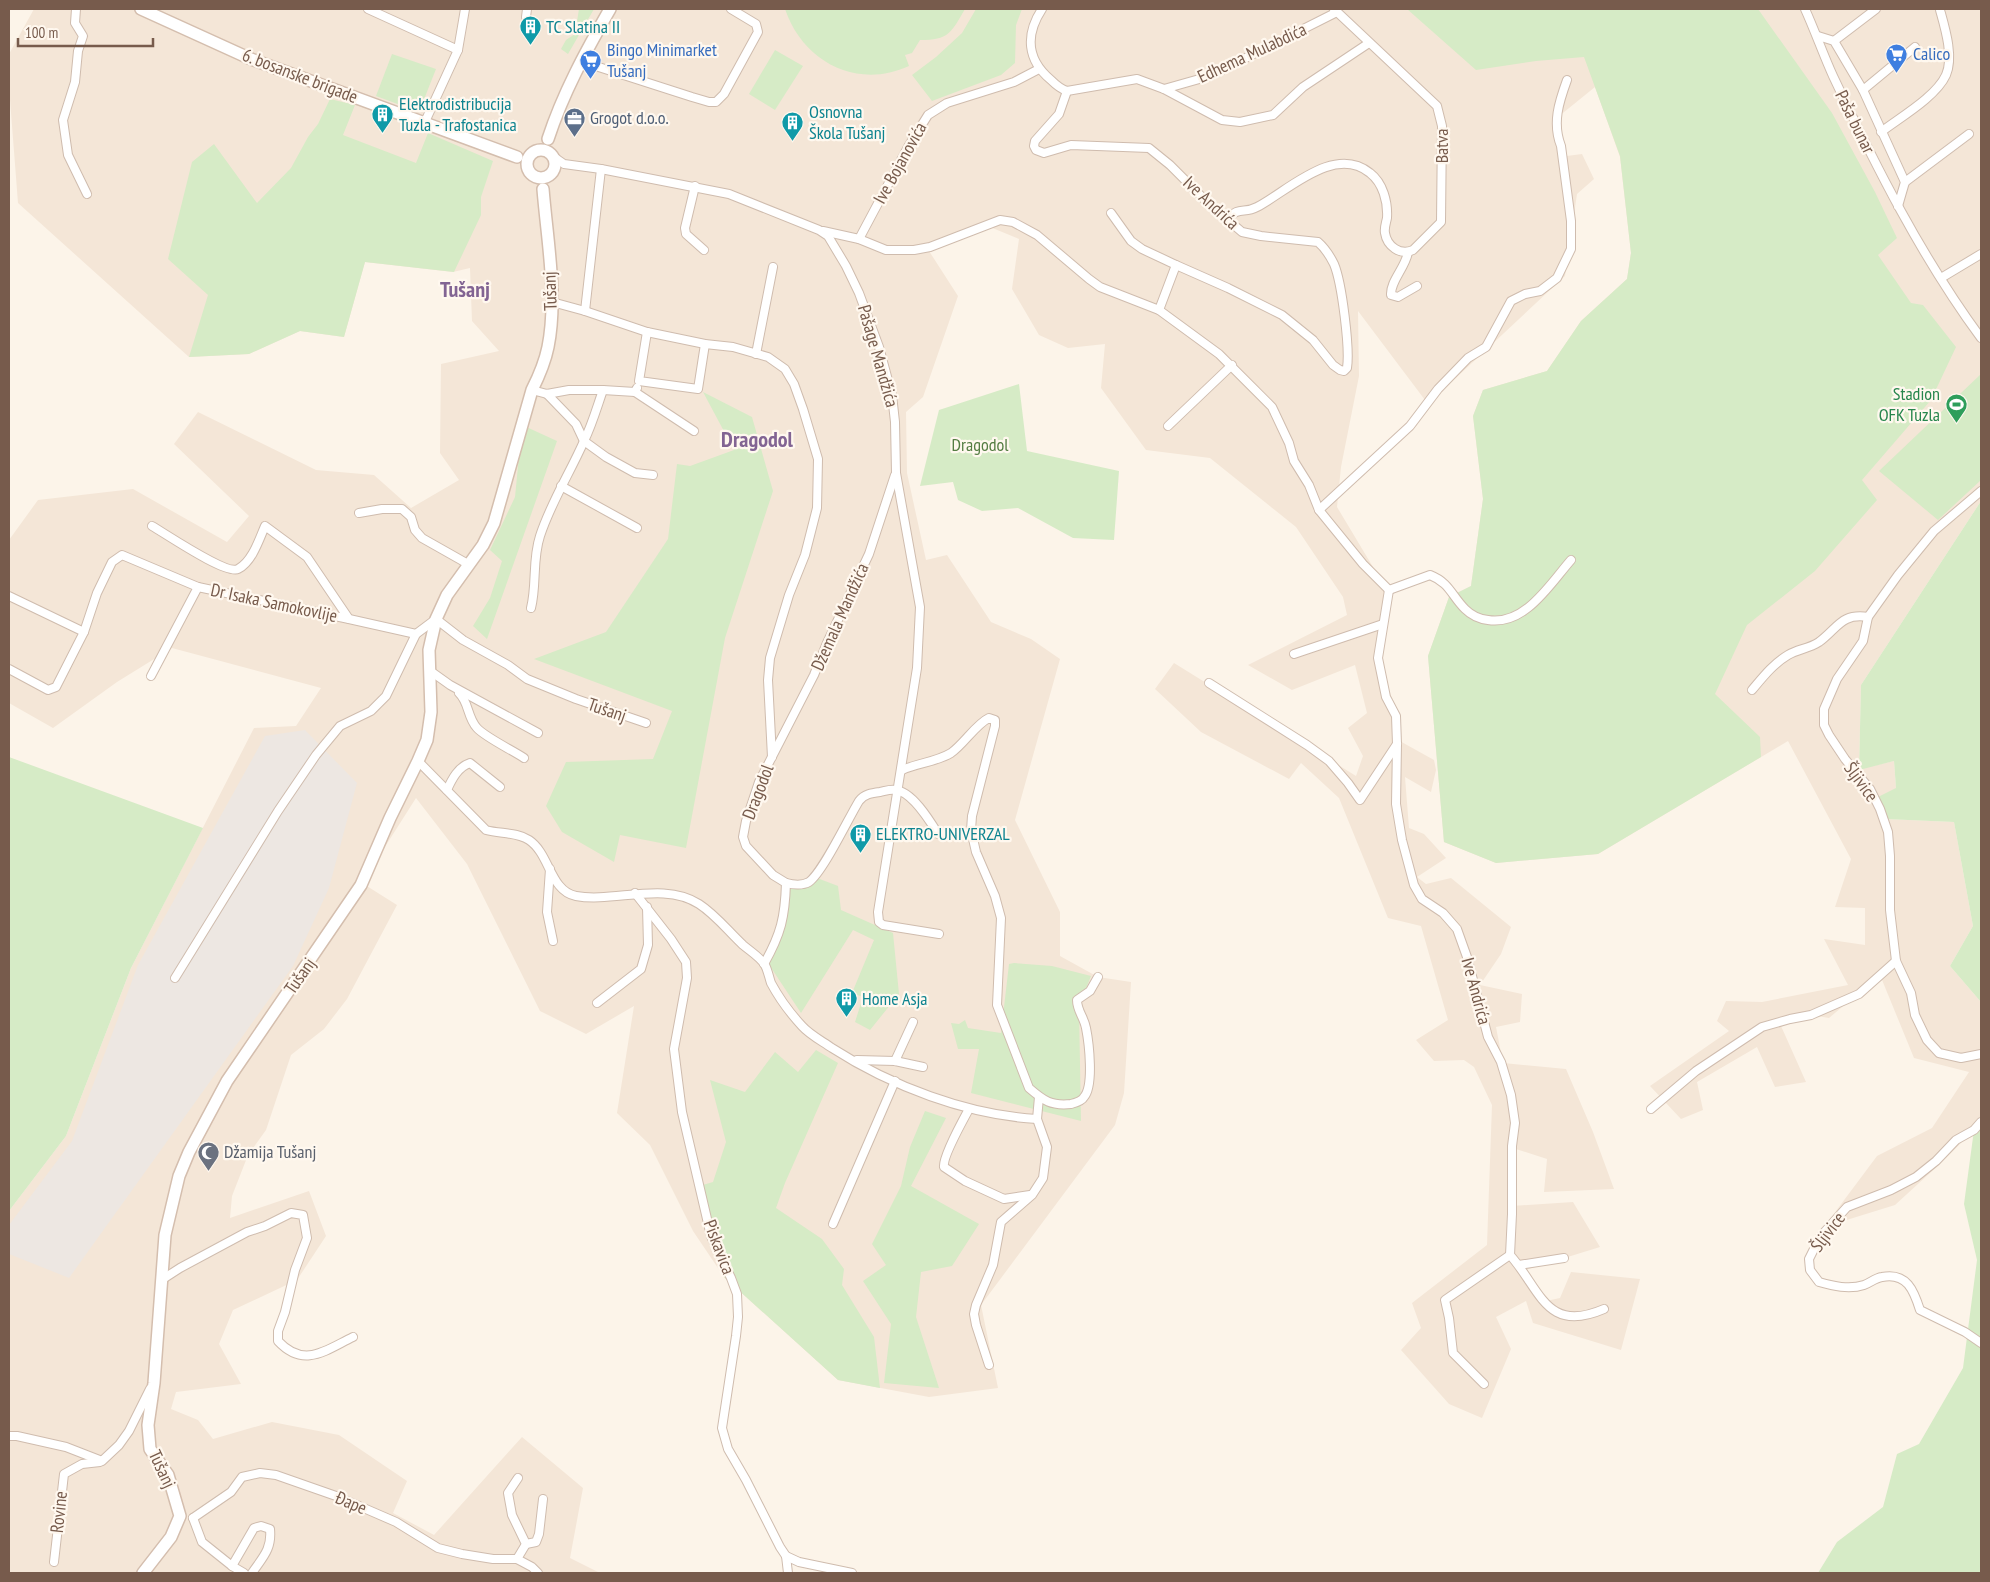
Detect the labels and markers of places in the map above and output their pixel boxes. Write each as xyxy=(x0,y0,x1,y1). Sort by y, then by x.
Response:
building icon: TC Slatina II xyxy=(518,15,542,46)
place label: TC Slatina II xyxy=(546,15,620,38)
place label: Bingo Minimarket Tušanj xyxy=(607,38,717,82)
supermarket icon: Calico xyxy=(1885,42,1909,73)
place label: Calico xyxy=(1913,42,1950,65)
supermarket icon: Bingo Minimarket Tušanj xyxy=(579,48,603,79)
place label: Elektrodistribucija Tuzla - Trafostanica xyxy=(399,92,517,136)
place label: Osnovna Škola Tušanj xyxy=(809,100,885,144)
building icon: Elektrodistribucija Tuzla - Trafostanica xyxy=(371,102,395,133)
office icon: Grogot d.o.o. xyxy=(562,106,586,137)
place label: Grogot d.o.o. xyxy=(590,106,669,129)
building icon: Osnovna Škola Tušanj xyxy=(781,110,805,141)
place label: Stadion OFK Tuzla xyxy=(1879,382,1940,426)
sports icon: Stadion OFK Tuzla xyxy=(1944,392,1968,423)
building icon: ELEKTRO-UNIVERZAL xyxy=(848,822,872,853)
place label: ELEKTRO-UNIVERZAL xyxy=(876,822,1010,845)
building icon: Home Asja xyxy=(834,987,858,1018)
place label: Home Asja xyxy=(862,987,928,1010)
mosque icon: Džamija Tušanj xyxy=(196,1140,220,1171)
place label: Džamija Tušanj xyxy=(224,1140,316,1163)

